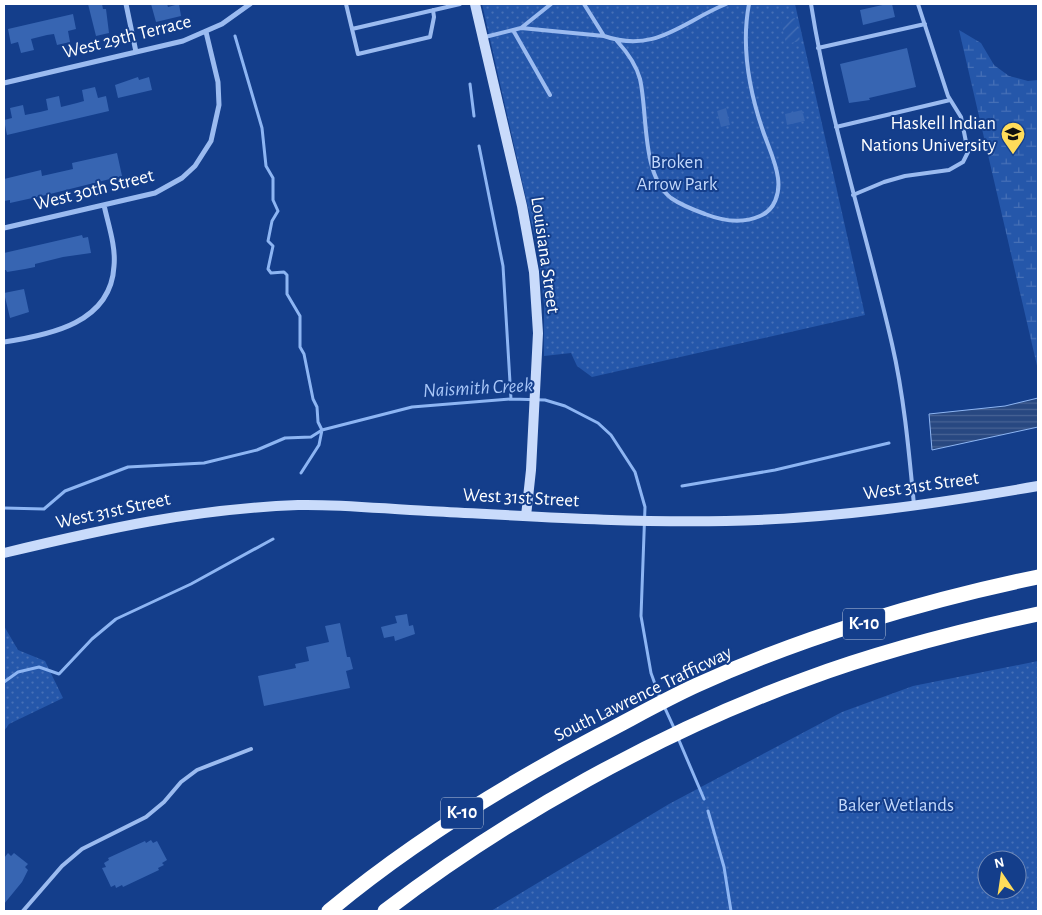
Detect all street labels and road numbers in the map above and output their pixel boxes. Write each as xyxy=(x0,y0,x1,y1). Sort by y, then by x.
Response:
street label: West 29th Terrace xyxy=(61,12,193,62)
street label: West 30th Street xyxy=(32,166,156,214)
street label: Louisiana Street xyxy=(527,195,563,315)
street label: West 31st Street xyxy=(862,468,980,504)
street label: West 31st Street xyxy=(462,485,580,511)
street label: West 31st Street xyxy=(54,490,172,532)
road number: K-10 xyxy=(843,608,885,640)
street label: South Lawrence Trafficway xyxy=(551,643,735,745)
road number: K-10 xyxy=(441,798,483,828)

